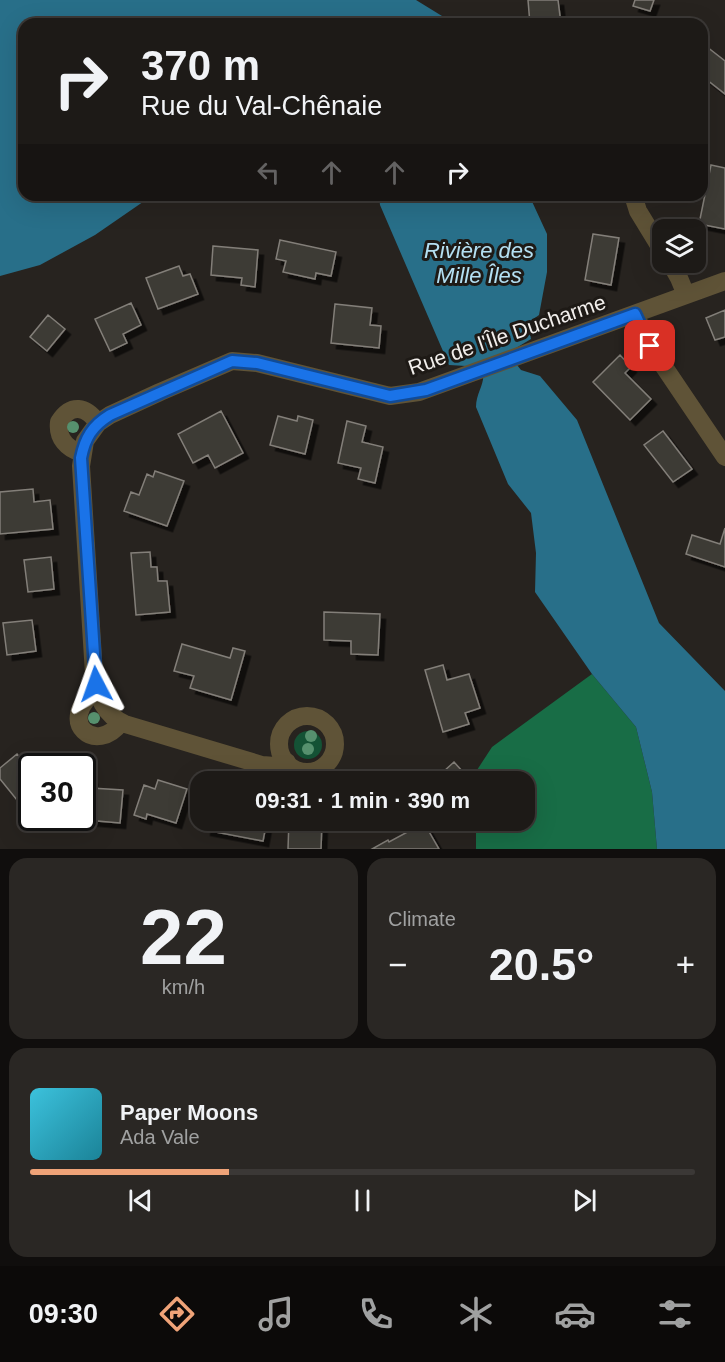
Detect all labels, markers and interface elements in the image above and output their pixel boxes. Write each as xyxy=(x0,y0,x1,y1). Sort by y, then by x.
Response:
icon: right xyxy=(42,42,120,120)
text: 370 m xyxy=(141,42,260,89)
text: Rue du Val-Chênaie xyxy=(141,91,382,121)
icon: left xyxy=(252,156,285,189)
icon: ahead xyxy=(315,156,348,189)
icon: ahead xyxy=(378,156,411,189)
icon: right xyxy=(441,156,474,189)
map controls xyxy=(652,219,706,273)
button: layers xyxy=(652,219,706,273)
water label: Rivière des Mille Îles xyxy=(424,238,534,288)
street label: Rue de l'Île Ducharme xyxy=(405,290,608,379)
pin xyxy=(624,320,675,371)
icon: arrive xyxy=(633,329,666,362)
position arrow xyxy=(64,652,128,716)
speed limit sign: 30 xyxy=(18,753,96,831)
text: 09:31 · 1 min · 390 m xyxy=(255,788,470,813)
text: 22 xyxy=(140,893,227,981)
text: Climate xyxy=(388,908,456,930)
text: 20.5° xyxy=(489,939,594,990)
text: − xyxy=(388,946,407,983)
text: + xyxy=(676,946,695,983)
text: km/h xyxy=(162,976,205,998)
text: Paper Moons xyxy=(120,1100,258,1125)
text: Ada Vale xyxy=(120,1126,200,1148)
icon: previous xyxy=(124,1184,157,1217)
icon: pause xyxy=(346,1184,379,1217)
icon: next xyxy=(568,1184,601,1217)
icon: directions xyxy=(156,1293,198,1335)
icon: music xyxy=(255,1293,297,1335)
icon: phone xyxy=(355,1293,397,1335)
icon: climate xyxy=(455,1293,497,1335)
icon: car xyxy=(554,1293,596,1335)
icon: filters xyxy=(654,1293,696,1335)
text: 09:30 xyxy=(29,1299,98,1329)

